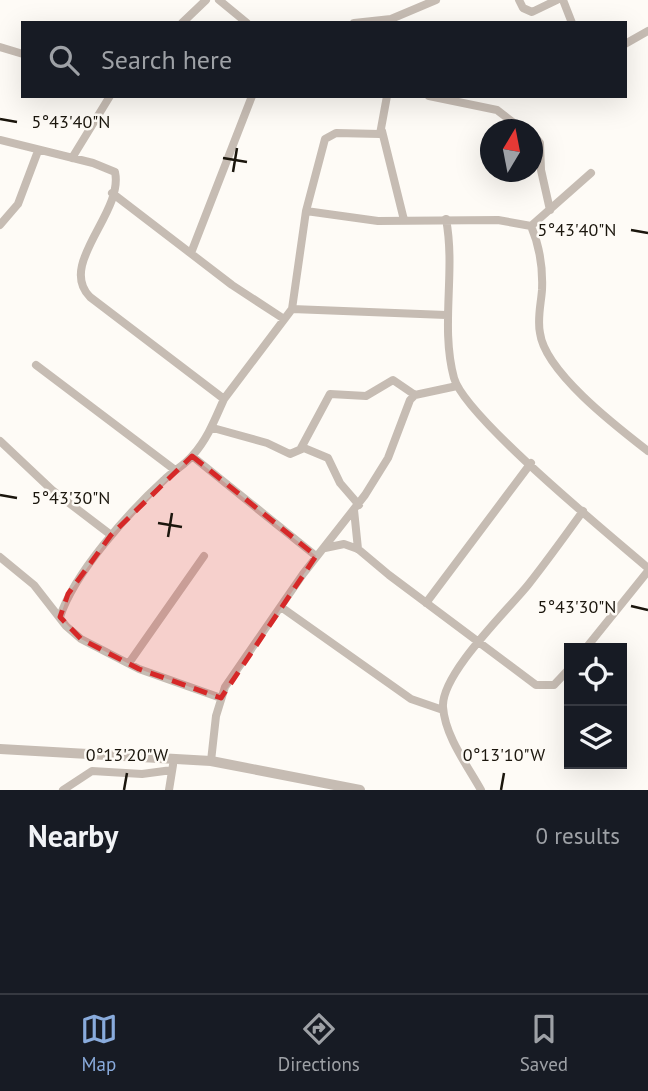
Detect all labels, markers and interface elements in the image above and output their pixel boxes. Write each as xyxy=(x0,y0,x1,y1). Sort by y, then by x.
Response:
search box xyxy=(21,21,627,98)
icon: search xyxy=(45,41,83,79)
text: Search here xyxy=(101,43,232,76)
text: 5°43'40"N xyxy=(32,110,110,133)
north arrow xyxy=(480,119,543,182)
text: 5°43'40"N xyxy=(538,218,616,241)
text: 5°43'30"N xyxy=(32,486,110,509)
text: 5°43'30"N xyxy=(538,595,616,618)
map controls xyxy=(564,643,627,769)
button: locate xyxy=(564,643,627,706)
button: layers xyxy=(564,706,627,769)
text: 0°13'20"W xyxy=(86,743,168,766)
text: 0°13'10"W xyxy=(463,743,545,766)
text: Nearby xyxy=(28,816,118,855)
text: 0 results xyxy=(536,821,620,850)
tab: Map xyxy=(80,1010,118,1076)
tab: Directions xyxy=(278,1010,360,1076)
tab: Saved xyxy=(520,1010,568,1076)

